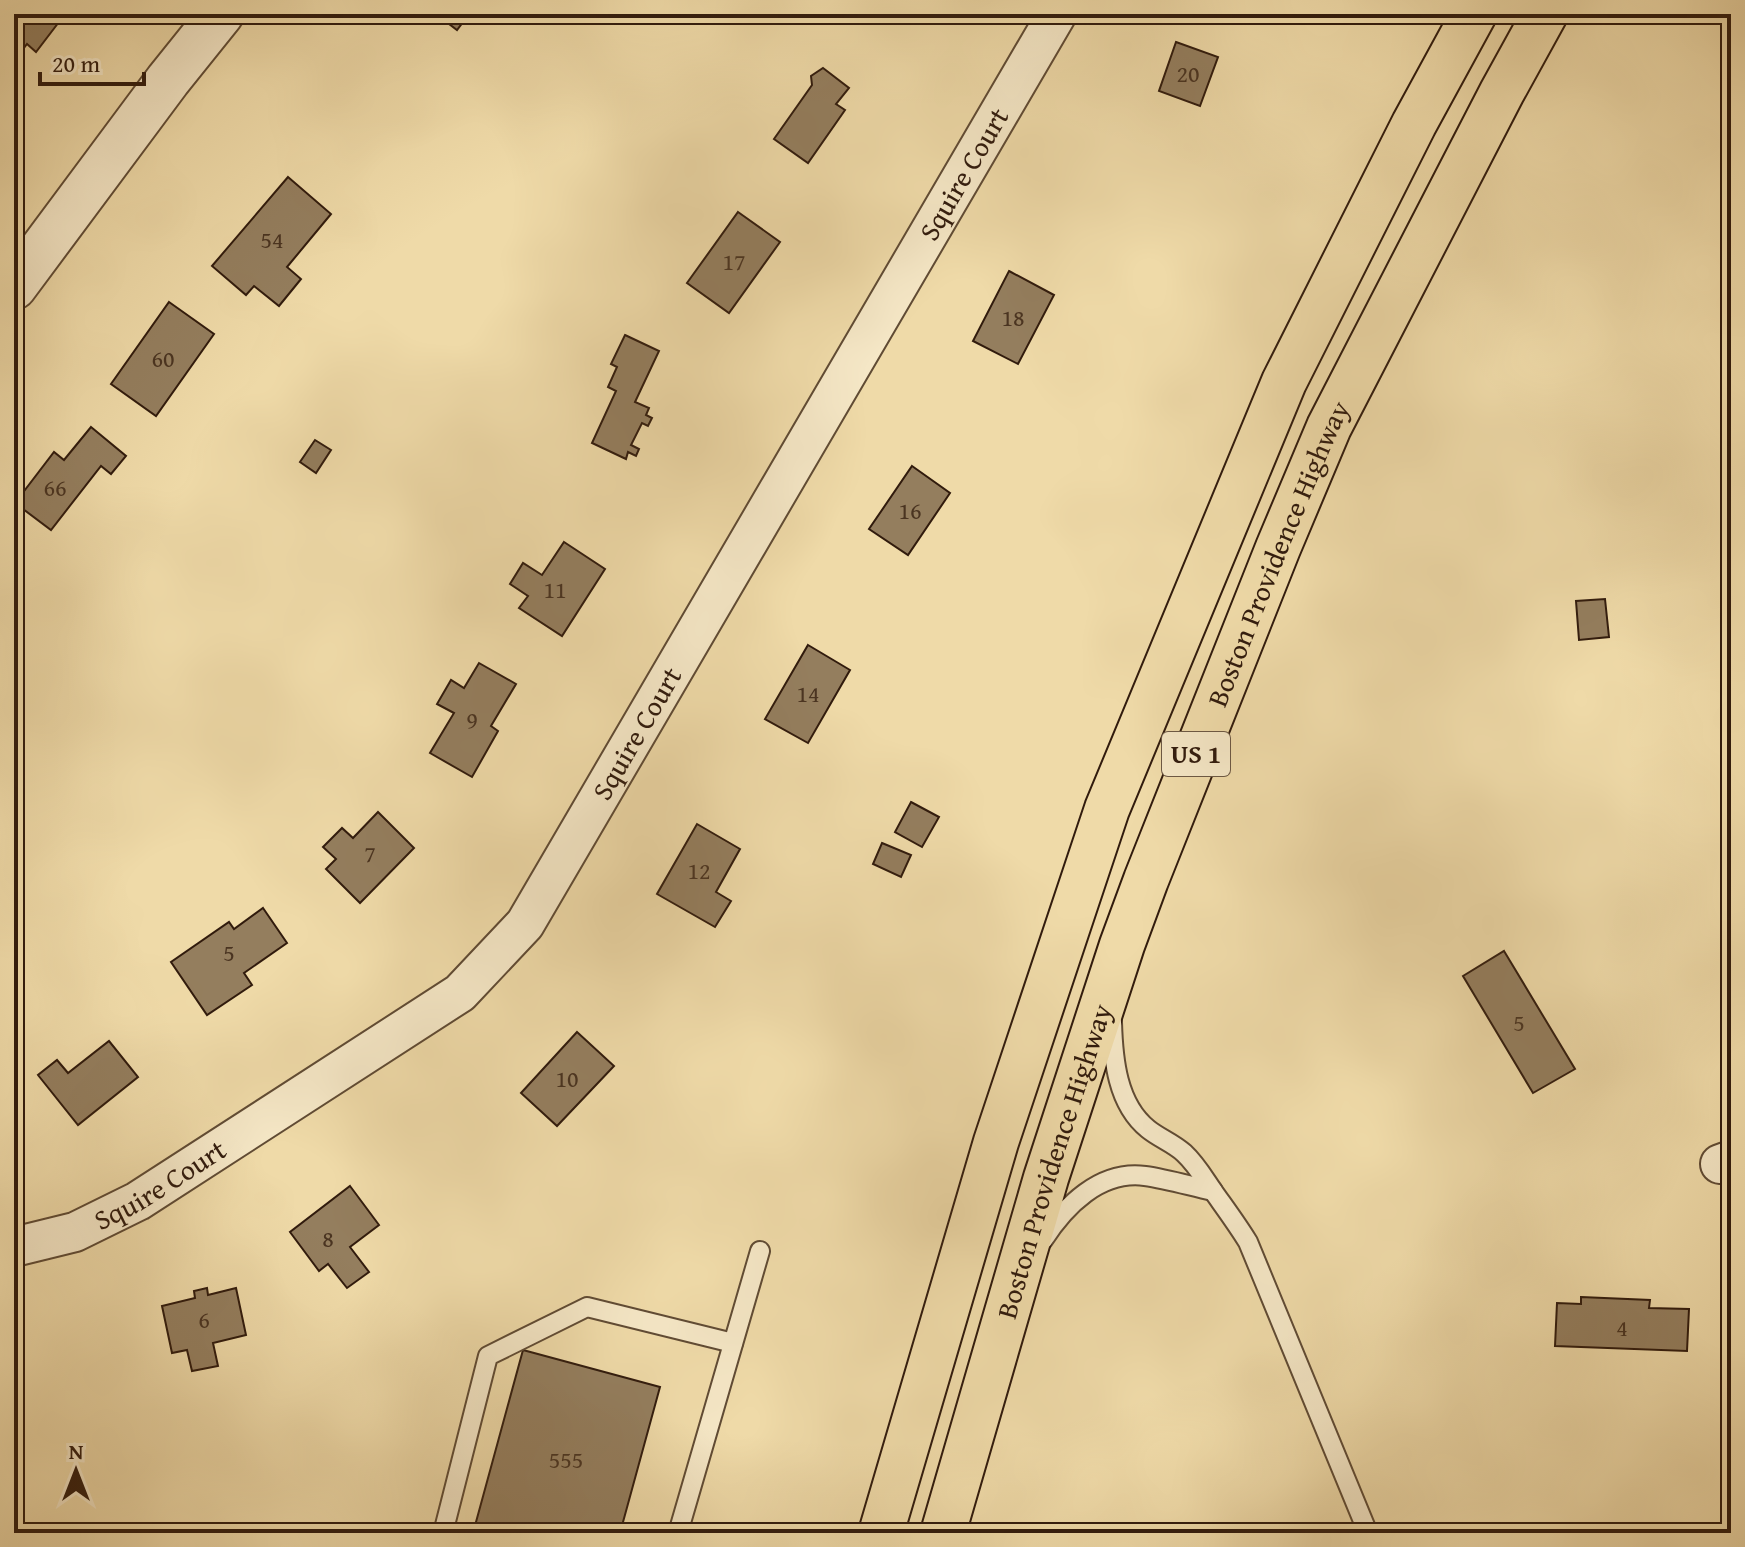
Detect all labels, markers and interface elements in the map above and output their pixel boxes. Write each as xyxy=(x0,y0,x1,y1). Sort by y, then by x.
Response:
scale bar xyxy=(40,36,144,86)
text: 20 m xyxy=(52,46,100,81)
house number: 20 xyxy=(1176,56,1200,91)
street label: Squire Court xyxy=(908,99,1018,248)
house number: 54 xyxy=(260,222,284,257)
house number: 17 xyxy=(722,244,746,279)
house number: 18 xyxy=(1001,300,1025,335)
house number: 60 xyxy=(151,341,175,376)
street label: Boston Providence Highway xyxy=(1196,393,1359,712)
house number: 66 xyxy=(43,470,67,505)
house number: 16 xyxy=(898,493,922,528)
house number: 11 xyxy=(543,572,567,607)
street label: Squire Court xyxy=(581,659,691,807)
house number: 14 xyxy=(796,676,820,711)
house number: 9 xyxy=(466,702,478,737)
road number: US 1 xyxy=(1162,732,1230,776)
house number: 7 xyxy=(364,836,376,871)
house number: 12 xyxy=(687,853,711,888)
house number: 5 xyxy=(223,935,235,970)
street label: Boston Providence Highway xyxy=(985,998,1122,1323)
house number: 5 xyxy=(1513,1005,1525,1040)
house number: 10 xyxy=(555,1061,579,1096)
street label: Squire Court xyxy=(87,1129,234,1240)
house number: 8 xyxy=(322,1221,334,1256)
house number: 6 xyxy=(198,1302,210,1337)
house number: 4 xyxy=(1616,1310,1628,1345)
north arrow xyxy=(36,1431,116,1511)
text: N xyxy=(69,1435,84,1467)
house number: 555 xyxy=(549,1442,583,1477)

